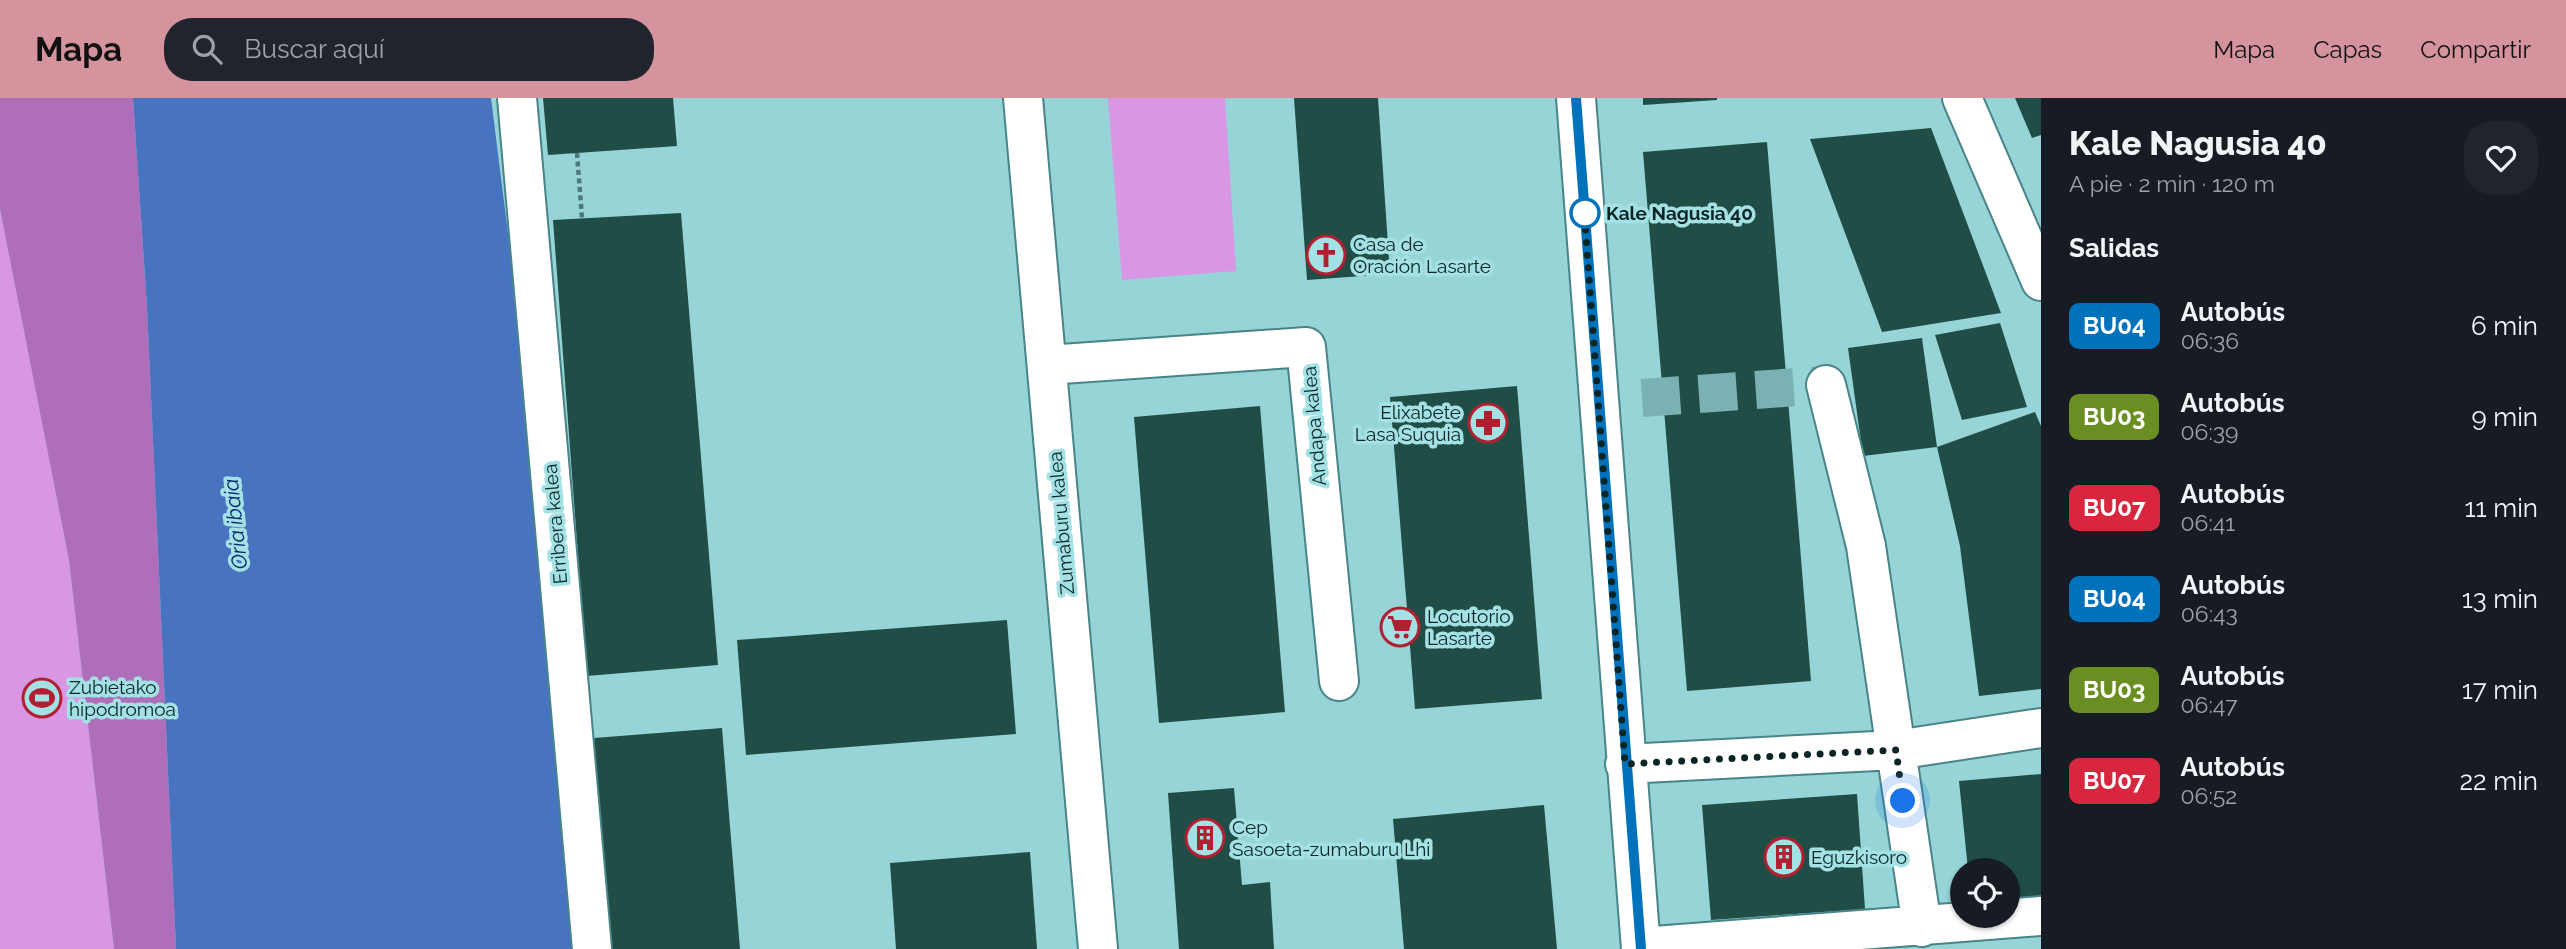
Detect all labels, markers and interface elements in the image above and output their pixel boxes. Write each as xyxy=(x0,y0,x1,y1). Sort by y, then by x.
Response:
search box xyxy=(164,18,654,81)
text: Mapa xyxy=(35,30,122,69)
icon: search xyxy=(188,30,226,68)
text: Buscar aquí xyxy=(244,34,384,64)
text: Mapa xyxy=(2213,35,2275,64)
text: Capas xyxy=(2313,35,2382,64)
text: Compartir xyxy=(2420,35,2531,64)
button: heart xyxy=(2464,121,2538,195)
text: Kale Nagusia 40 xyxy=(2069,124,2327,163)
text: A pie · 2 min · 120 m xyxy=(2069,170,2275,197)
marker: Kale Nagusia 40 xyxy=(1570,198,1600,228)
place label: Kale Nagusia 40 xyxy=(1606,202,1753,224)
place label: Casa de Oración Lasarte xyxy=(1353,233,1491,277)
text: Salidas xyxy=(2069,233,2159,263)
church icon: Casa de Oración Lasarte xyxy=(1305,234,1347,276)
text: Autobús xyxy=(2181,297,2285,327)
text: BU04 xyxy=(2083,311,2146,340)
text: 6 min xyxy=(2471,311,2538,341)
text: 06:36 xyxy=(2181,327,2239,354)
street label: Andapa kalea xyxy=(1298,365,1330,487)
text: Autobús xyxy=(2180,388,2285,418)
place label: Elixabete Lasa Suquia xyxy=(1355,401,1461,445)
pharmacy icon: Elixabete Lasa Suquia xyxy=(1467,402,1509,444)
text: BU03 xyxy=(2083,402,2145,431)
text: 9 min xyxy=(2471,402,2538,432)
text: 06:39 xyxy=(2180,418,2238,445)
street label: Zumaburu kalea xyxy=(1044,450,1078,596)
street label: Erribera kalea xyxy=(539,463,571,585)
water label: Oria ibaia xyxy=(218,477,252,571)
text: Autobús xyxy=(2181,479,2285,509)
text: BU07 xyxy=(2083,493,2146,522)
text: 11 min xyxy=(2464,493,2538,523)
text: 06:41 xyxy=(2181,509,2235,536)
text: Autobús xyxy=(2181,570,2285,600)
text: BU04 xyxy=(2083,584,2146,613)
text: 13 min xyxy=(2462,584,2538,614)
text: 06:43 xyxy=(2181,600,2238,627)
place label: Locutorio Lasarte xyxy=(1427,605,1511,649)
supermarket icon: Locutorio Lasarte xyxy=(1379,606,1421,648)
text: Autobús xyxy=(2180,661,2285,691)
text: BU03 xyxy=(2083,675,2145,704)
text: 17 min xyxy=(2462,675,2538,705)
place label: Zubietako hipodromoa xyxy=(69,676,176,720)
sports icon: Zubietako hipodromoa xyxy=(21,677,63,719)
text: 06:47 xyxy=(2180,691,2237,718)
text: Autobús xyxy=(2181,752,2285,782)
text: BU07 xyxy=(2083,766,2146,795)
text: 22 min xyxy=(2460,766,2538,796)
text: 06:52 xyxy=(2181,782,2237,809)
your location xyxy=(1885,783,1920,818)
place label: Cep Sasoeta-zumaburu Lhi xyxy=(1232,816,1430,860)
building icon: Cep Sasoeta-zumaburu Lhi xyxy=(1184,817,1226,859)
building icon: Eguzkisoro xyxy=(1763,836,1805,878)
place label: Eguzkisoro xyxy=(1811,846,1907,868)
map controls xyxy=(1950,858,2020,928)
button: locate xyxy=(1950,858,2020,928)

